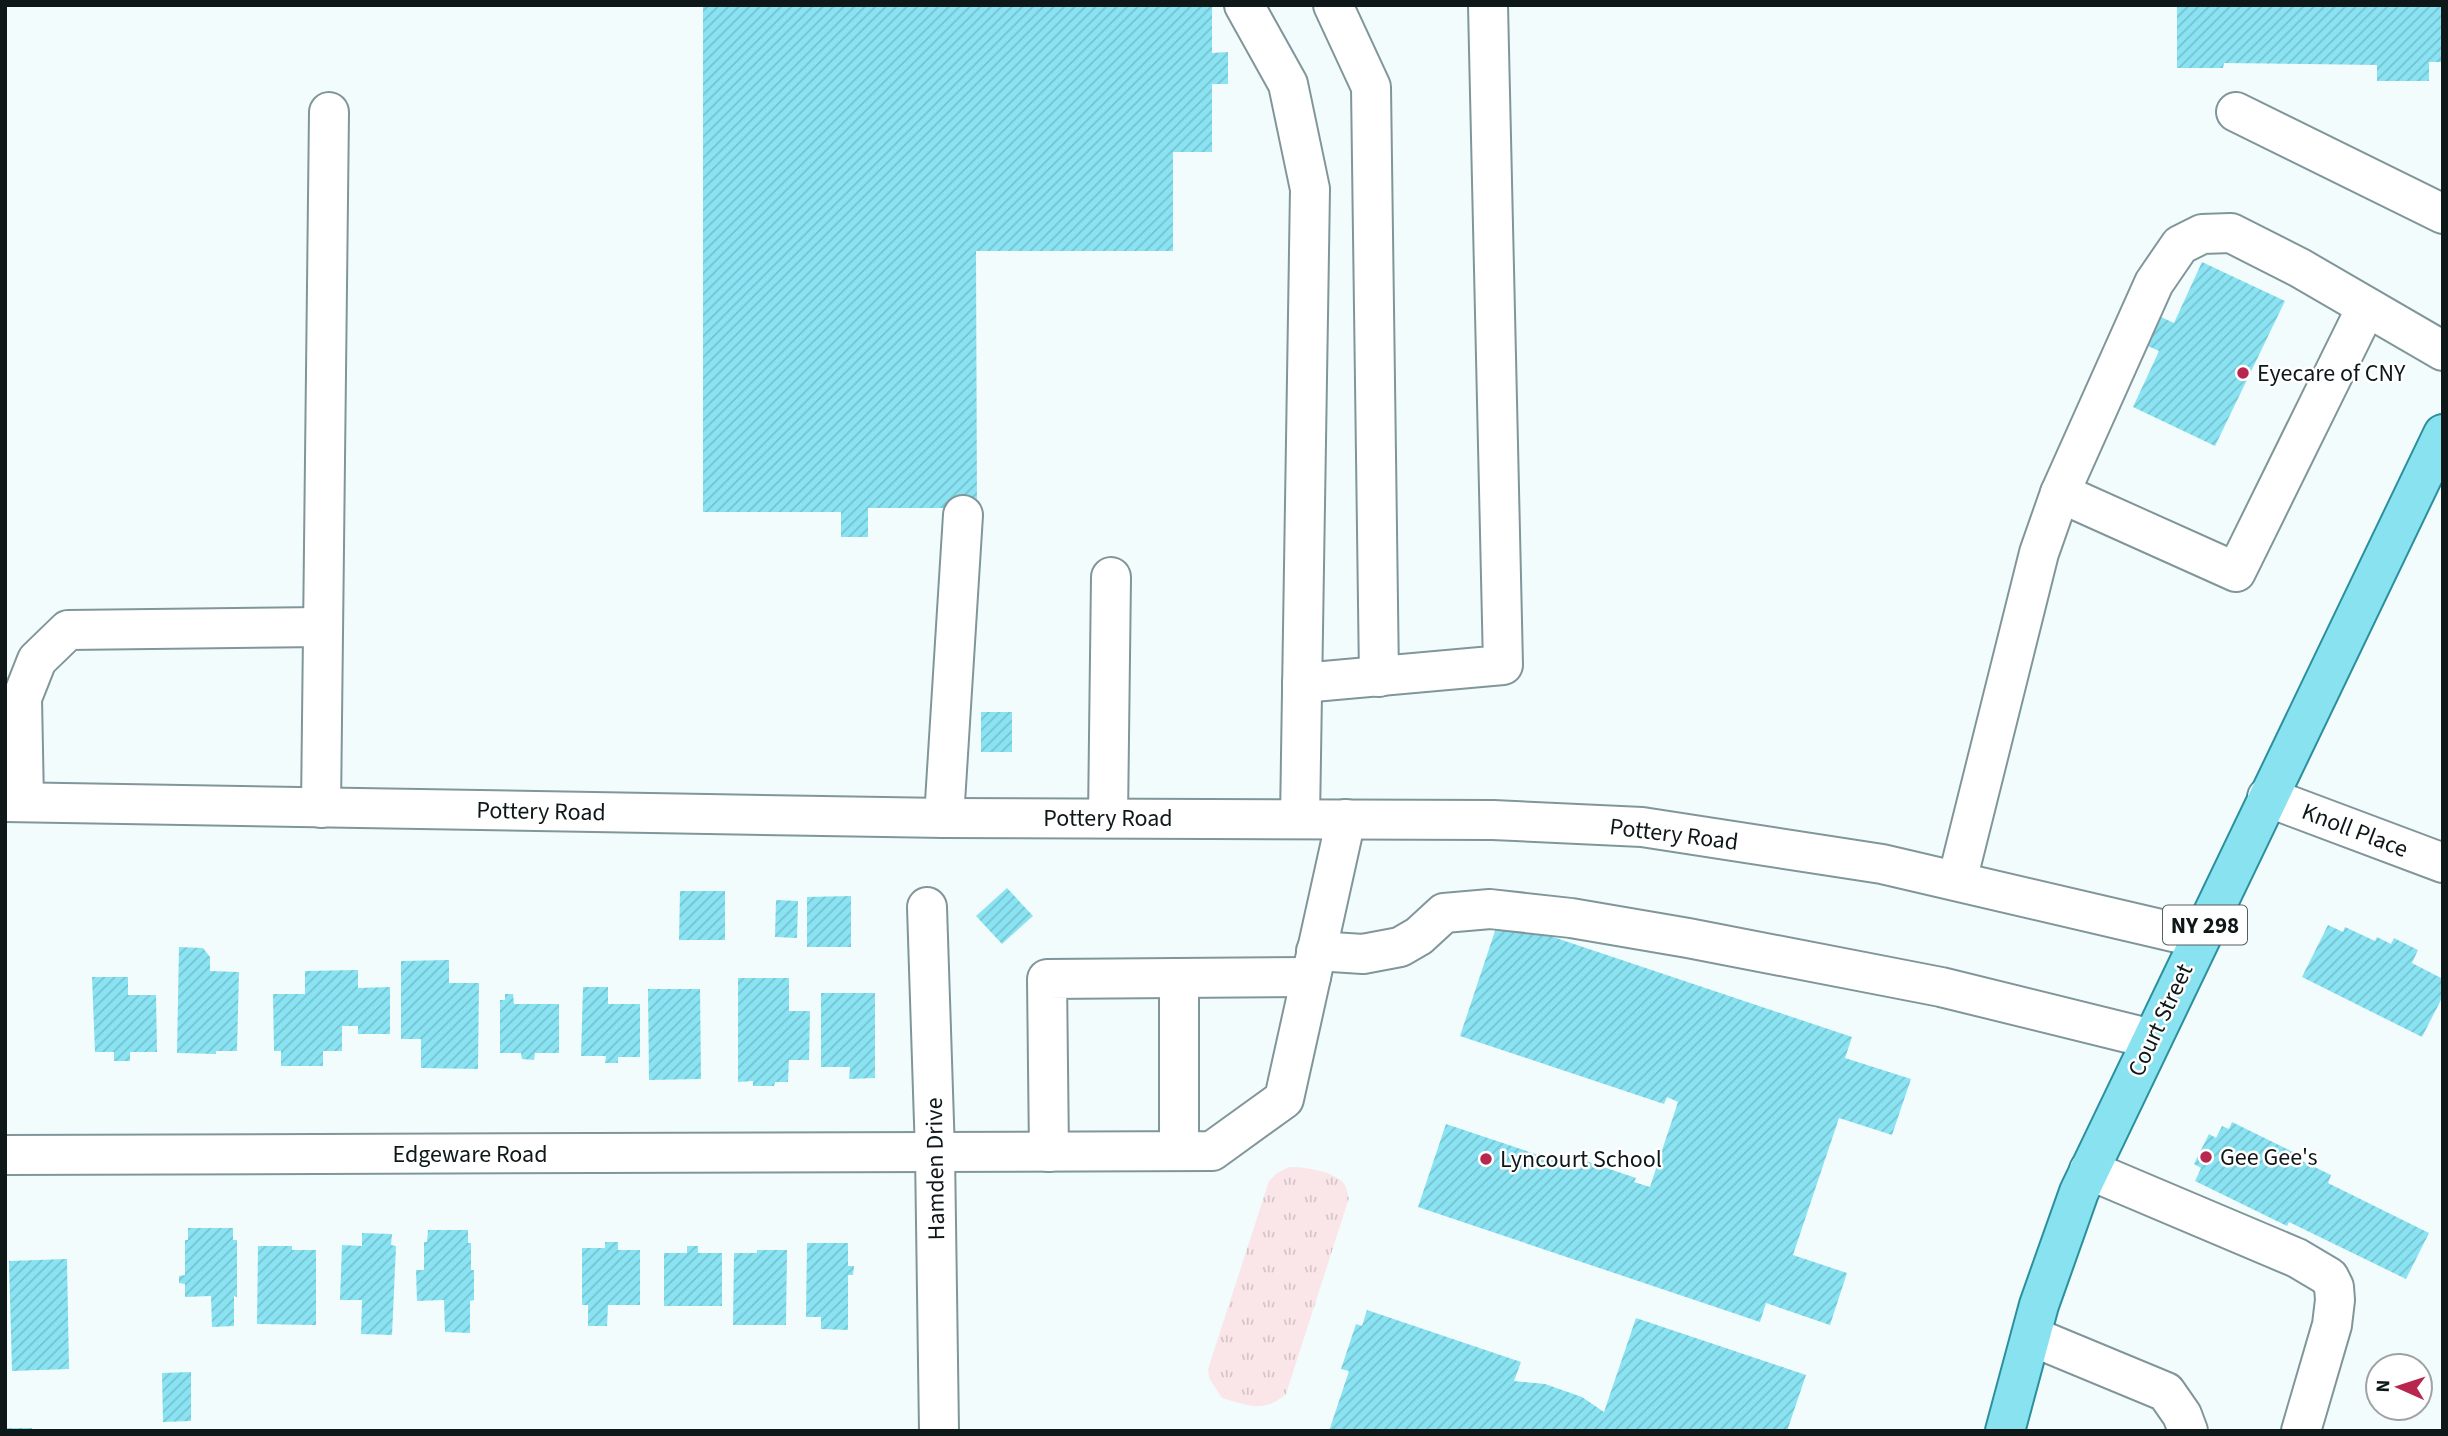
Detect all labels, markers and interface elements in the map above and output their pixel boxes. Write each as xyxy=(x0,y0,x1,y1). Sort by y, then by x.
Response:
place label: Eyecare of CNY xyxy=(2257,356,2406,391)
marker: Eyecare of CNY xyxy=(2235,365,2251,381)
street label: Pottery Road xyxy=(476,793,606,830)
street label: Knoll Place xyxy=(2297,794,2413,867)
street label: Pottery Road xyxy=(1043,801,1173,836)
street label: Pottery Road xyxy=(1608,809,1740,860)
road number: NY 298 xyxy=(2163,906,2247,944)
street label: Court Street xyxy=(2119,958,2202,1083)
street label: Hamden Drive xyxy=(917,1097,954,1241)
street label: Edgeware Road xyxy=(393,1137,547,1172)
place label: Gee Gee's xyxy=(2220,1140,2318,1175)
place label: Lyncourt School xyxy=(1500,1142,1662,1177)
marker: Gee Gee's xyxy=(2198,1149,2214,1165)
marker: Lyncourt School xyxy=(1478,1151,1494,1167)
north arrow xyxy=(2364,1352,2434,1422)
text: N xyxy=(2370,1379,2397,1393)

